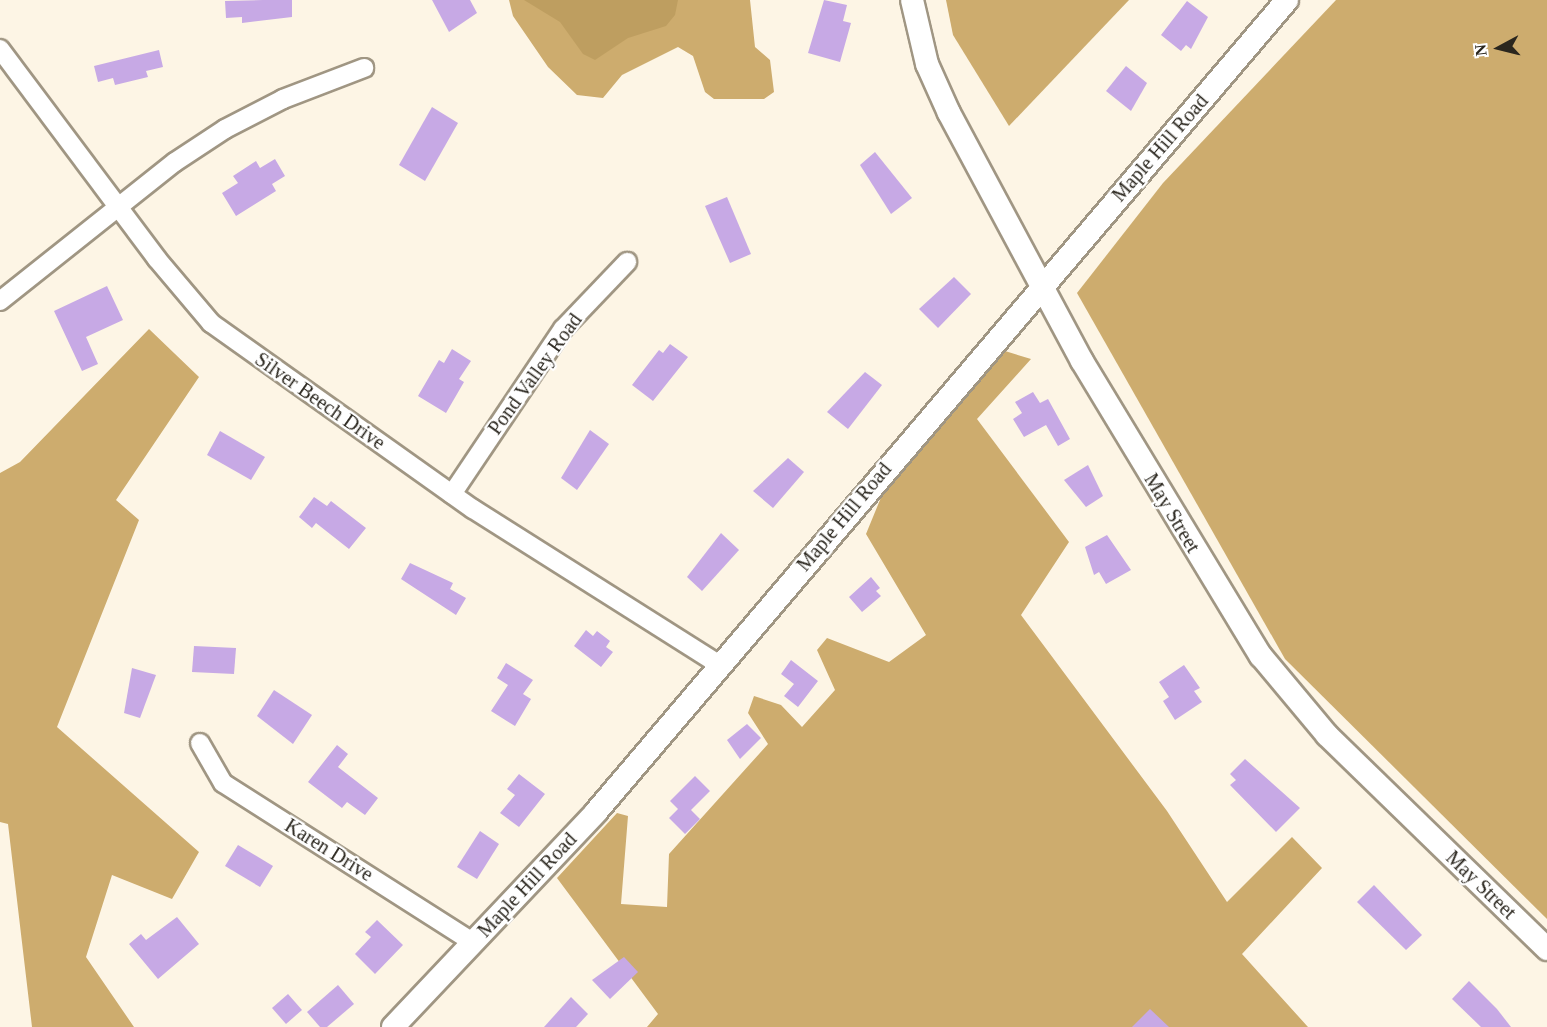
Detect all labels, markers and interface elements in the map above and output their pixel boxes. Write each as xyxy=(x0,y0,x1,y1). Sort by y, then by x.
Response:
north arrow xyxy=(1469,18,1529,78)
text: N xyxy=(1471,43,1490,57)
street label: Maple Hill Road xyxy=(1107,89,1213,207)
street label: Pond Valley Road xyxy=(483,309,587,439)
street label: Silver Beech Drive xyxy=(250,347,390,455)
street label: Maple Hill Road xyxy=(792,458,896,576)
street label: May Street xyxy=(1139,469,1205,557)
street label: Karen Drive xyxy=(280,813,378,887)
street label: Maple Hill Road xyxy=(472,828,582,942)
street label: May Street xyxy=(1441,846,1521,924)

